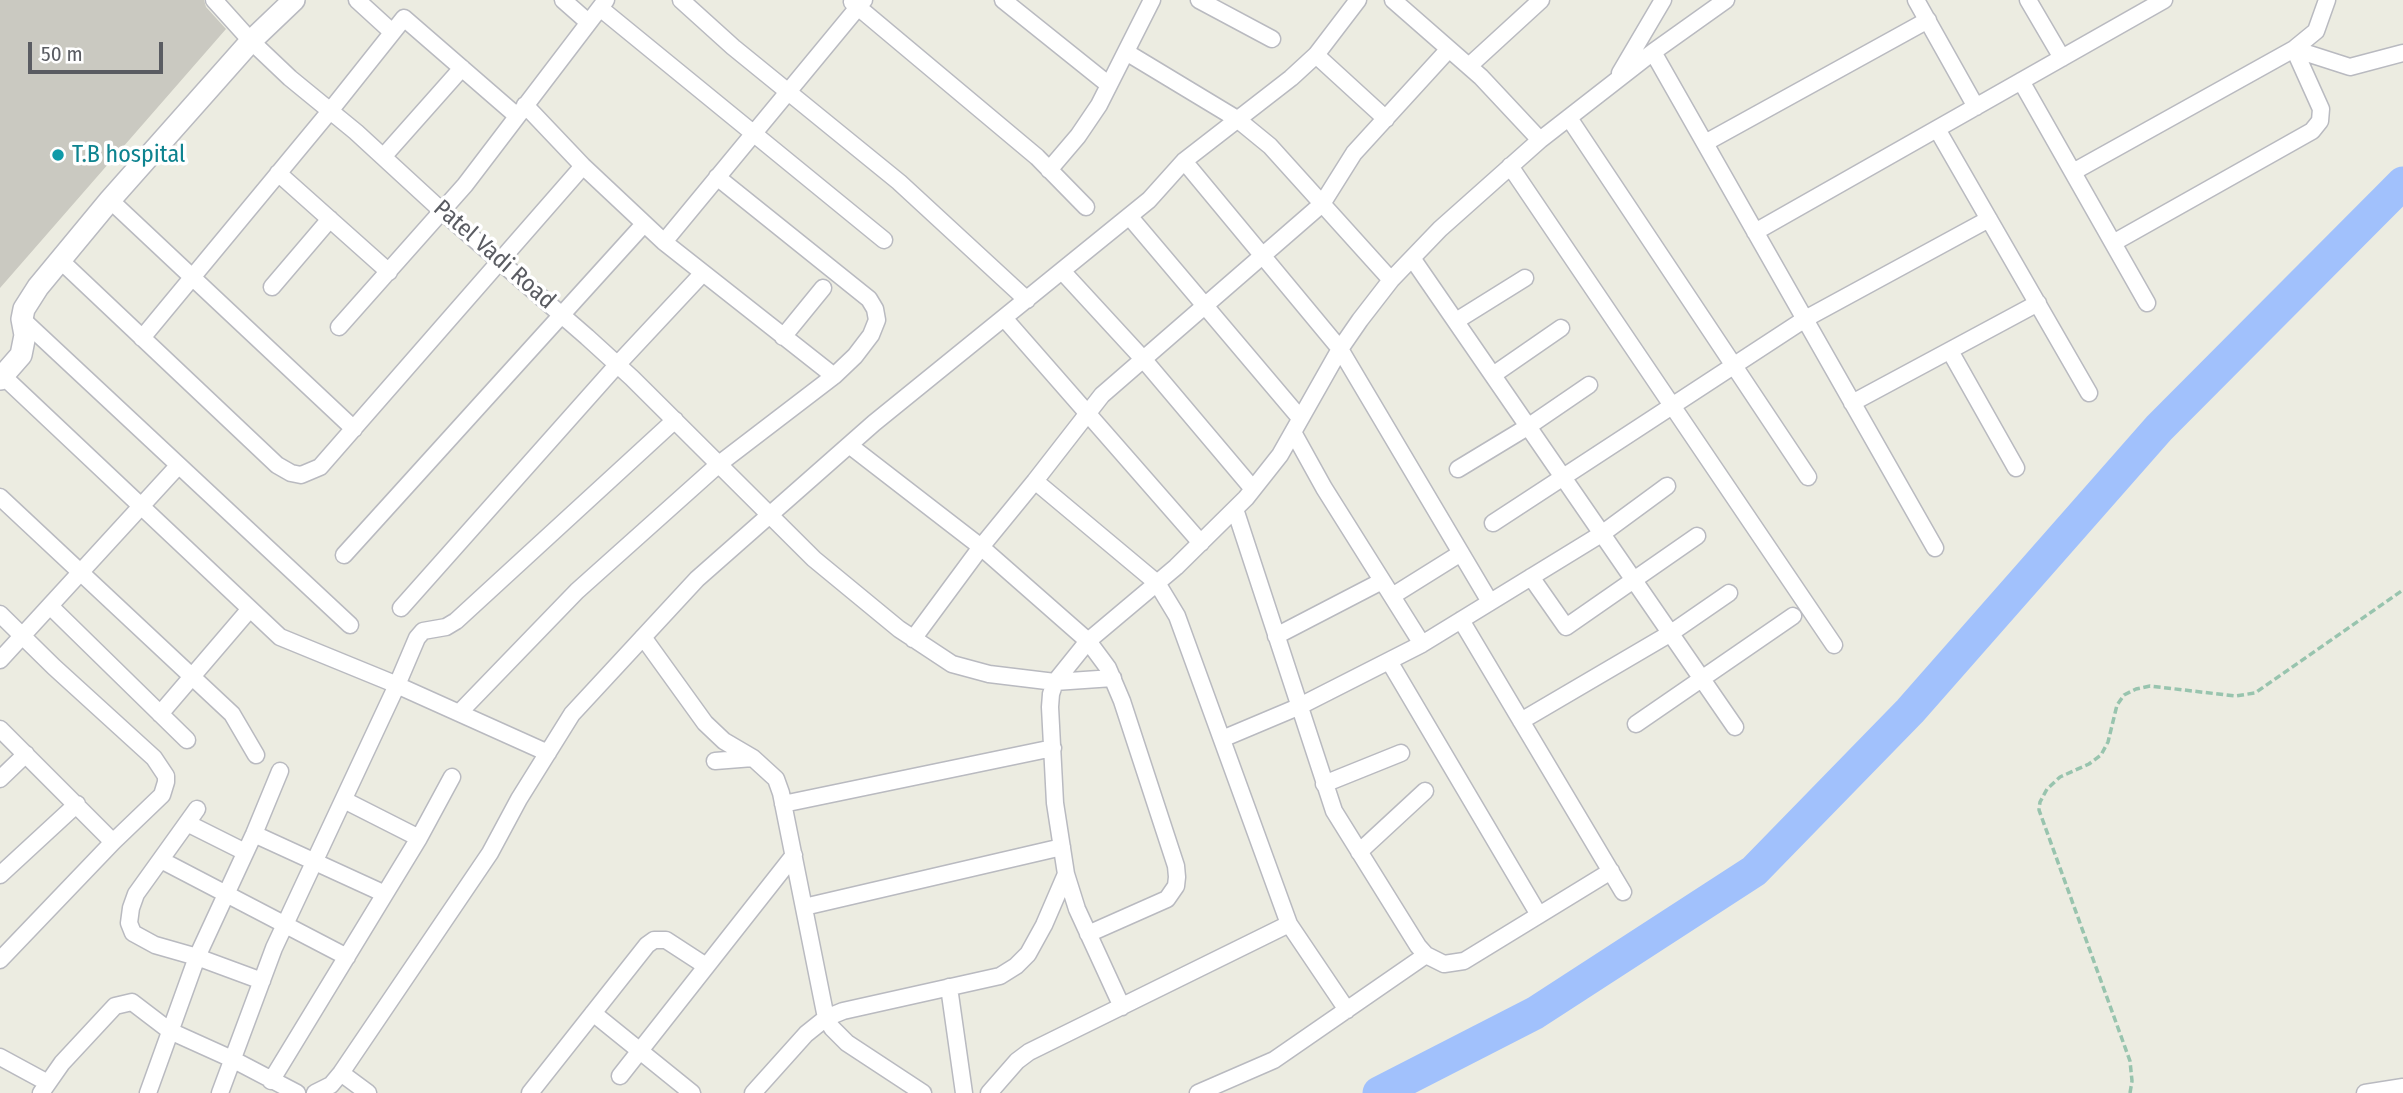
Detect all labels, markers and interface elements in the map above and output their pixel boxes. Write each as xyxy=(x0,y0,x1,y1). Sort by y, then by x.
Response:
scale bar xyxy=(32,28,166,72)
text: 50 m xyxy=(41,41,83,67)
place label: T.B hospital xyxy=(72,141,185,169)
marker: T.B hospital xyxy=(50,147,66,163)
street label: Patel Vadi Road xyxy=(427,194,561,316)

